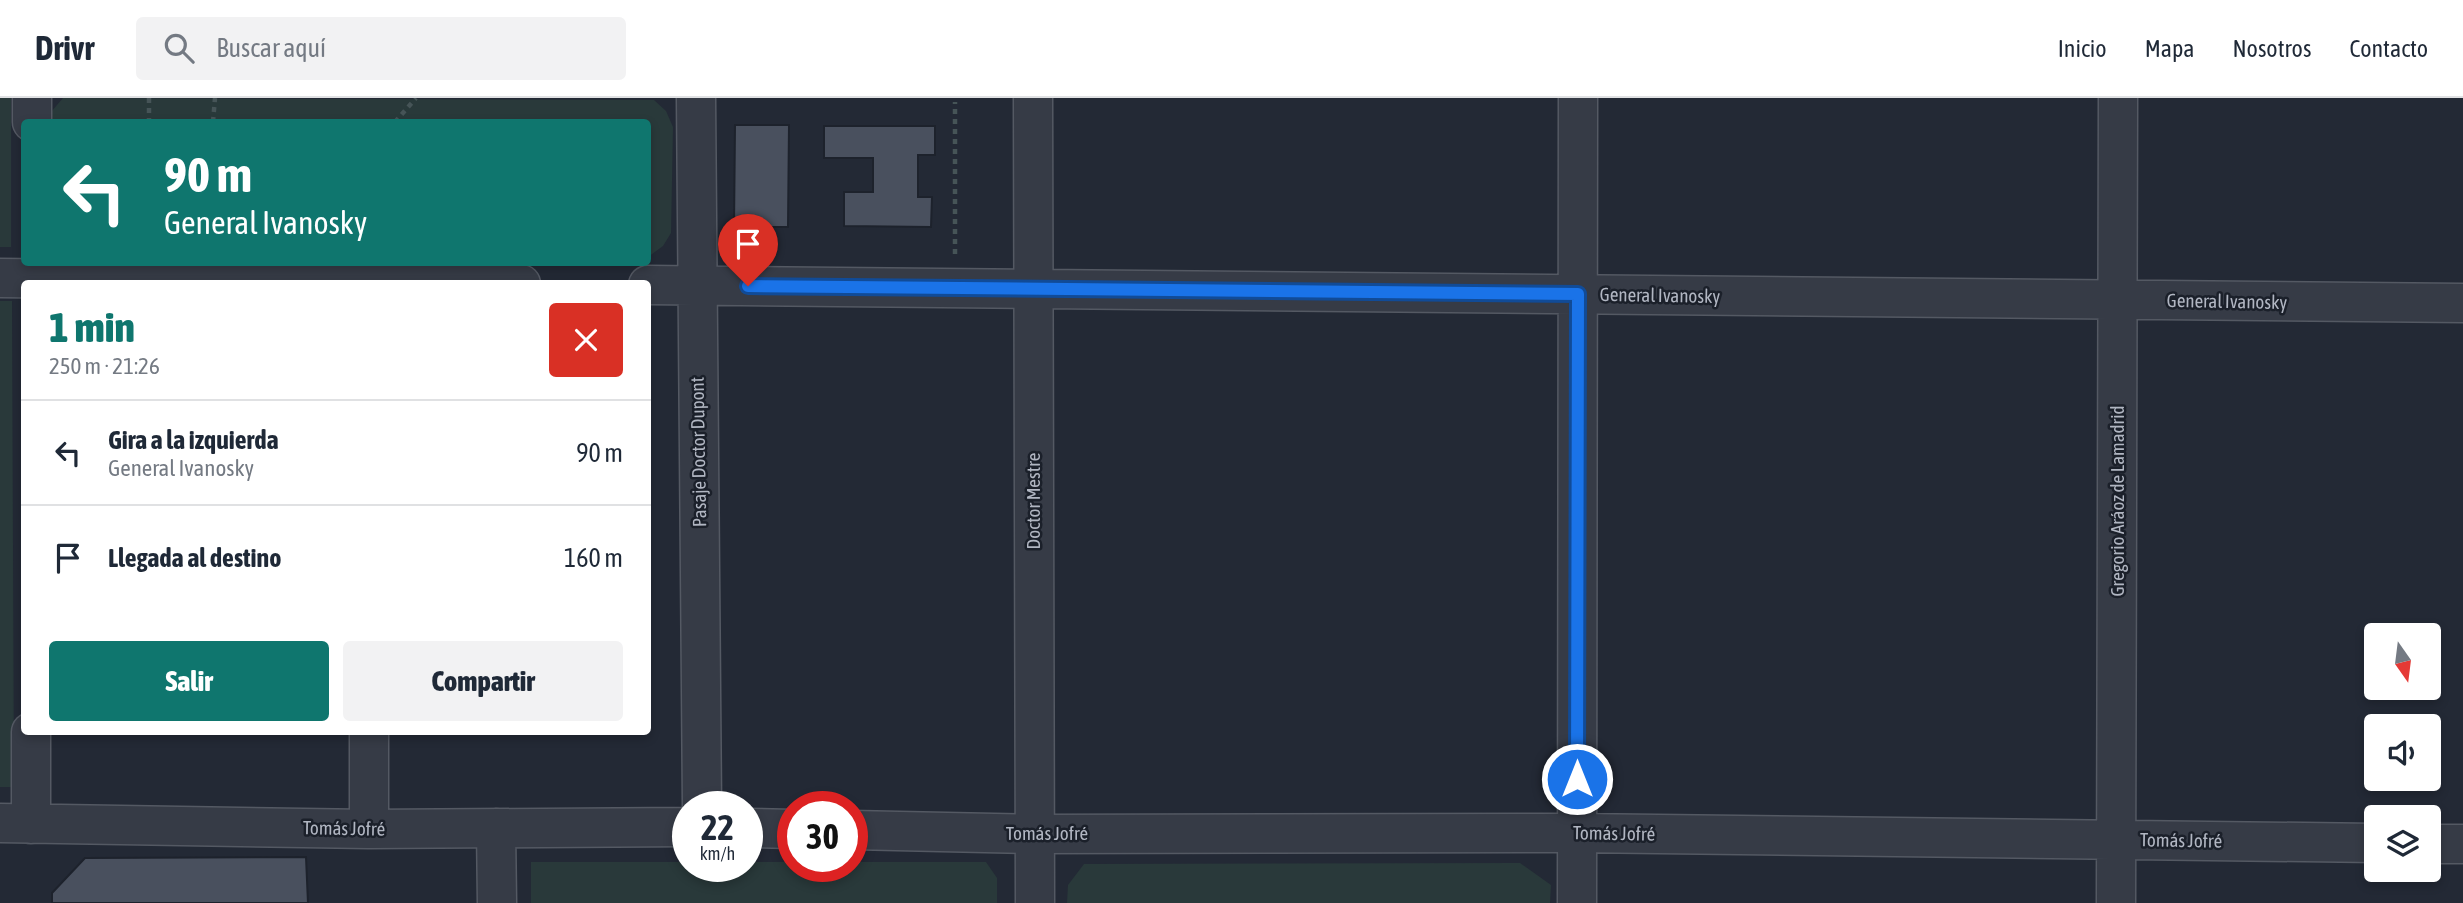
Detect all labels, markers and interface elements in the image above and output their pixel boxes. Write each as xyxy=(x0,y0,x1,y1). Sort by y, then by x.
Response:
search box xyxy=(136,17,626,80)
text: Drivr xyxy=(35,29,94,67)
icon: search xyxy=(160,29,198,67)
text: Buscar aquí xyxy=(216,33,326,63)
text: Inicio xyxy=(2058,35,2107,62)
text: Mapa xyxy=(2145,35,2194,62)
text: Nosotros xyxy=(2232,35,2311,62)
text: Contacto xyxy=(2349,35,2428,62)
text: 90 m xyxy=(164,146,252,202)
icon: left xyxy=(49,147,140,238)
text: General Ivanosky xyxy=(164,204,367,241)
pin xyxy=(718,214,778,286)
icon: arrive xyxy=(729,225,767,263)
street label: General Ivanosky xyxy=(1600,283,1721,307)
street label: General Ivanosky xyxy=(2167,289,2288,313)
text: 1 min xyxy=(49,303,135,351)
button: close xyxy=(549,303,623,377)
text: 250 m · 21:26 xyxy=(49,353,160,379)
street label: Pasaje Doctor Dupont xyxy=(686,377,710,527)
street label: Gregorio Aráoz de Lamadrid xyxy=(2106,405,2128,597)
text: Gira a la izquierda xyxy=(108,425,279,455)
icon: left xyxy=(49,434,87,472)
text: 90 m xyxy=(576,438,623,468)
street label: Doctor Mestre xyxy=(1022,453,1044,549)
text: General Ivanosky xyxy=(108,455,254,481)
icon: arrive xyxy=(49,539,87,577)
text: Llegada al destino xyxy=(108,543,281,573)
text: 160 m xyxy=(564,543,623,573)
north arrow xyxy=(2364,623,2441,700)
map controls xyxy=(2364,623,2441,882)
button: Salir xyxy=(49,641,329,721)
button: Compartir xyxy=(343,641,623,721)
button: sound xyxy=(2364,714,2441,791)
position arrow xyxy=(1540,742,1614,816)
speed limit sign: 30 xyxy=(777,791,868,882)
button: layers xyxy=(2364,805,2441,882)
text: 22 xyxy=(701,807,734,847)
street label: Tomás Jofré xyxy=(303,816,385,840)
street label: Tomás Jofré xyxy=(1573,821,1655,845)
street label: Tomás Jofré xyxy=(1006,822,1088,844)
street label: Tomás Jofré xyxy=(2140,828,2222,852)
text: km/h xyxy=(700,843,735,864)

